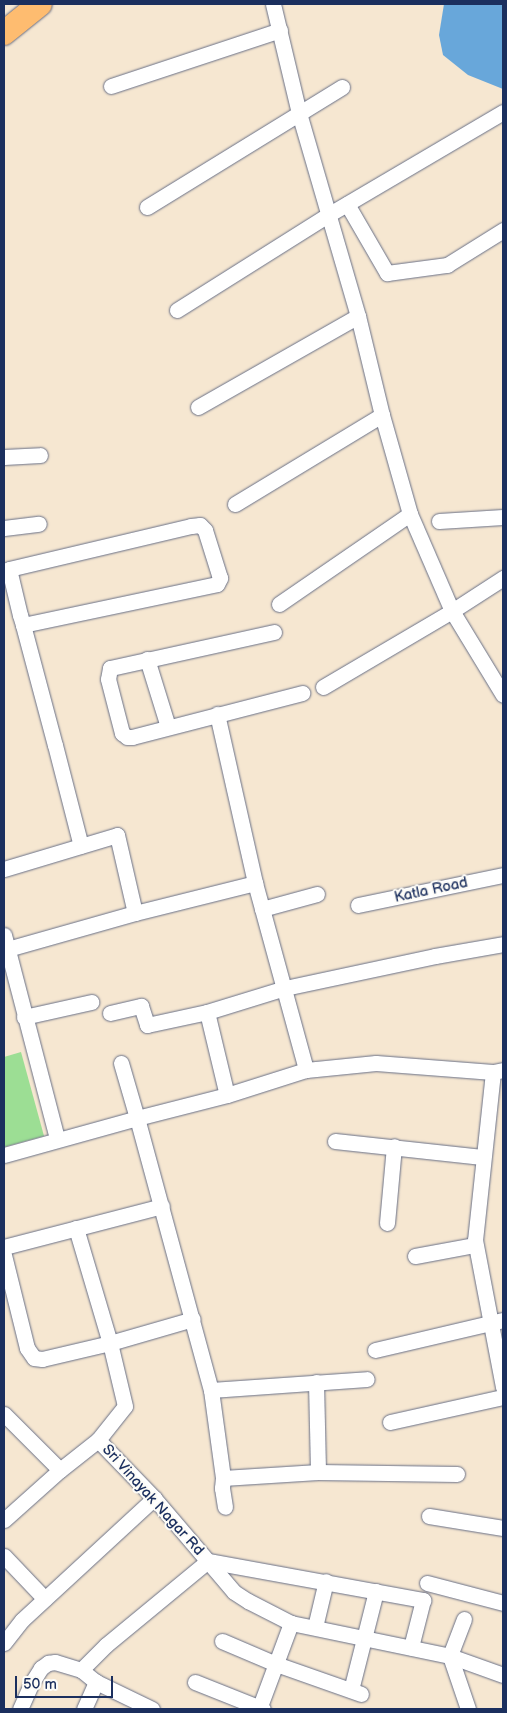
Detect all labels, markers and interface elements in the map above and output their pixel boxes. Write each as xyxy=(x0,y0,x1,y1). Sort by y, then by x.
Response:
street label: Katla Road xyxy=(393,873,469,907)
street label: Sri Vinayak Nagar Rd xyxy=(98,1441,208,1559)
scale bar xyxy=(18,1666,115,1698)
text: 50 m xyxy=(23,1675,57,1694)

